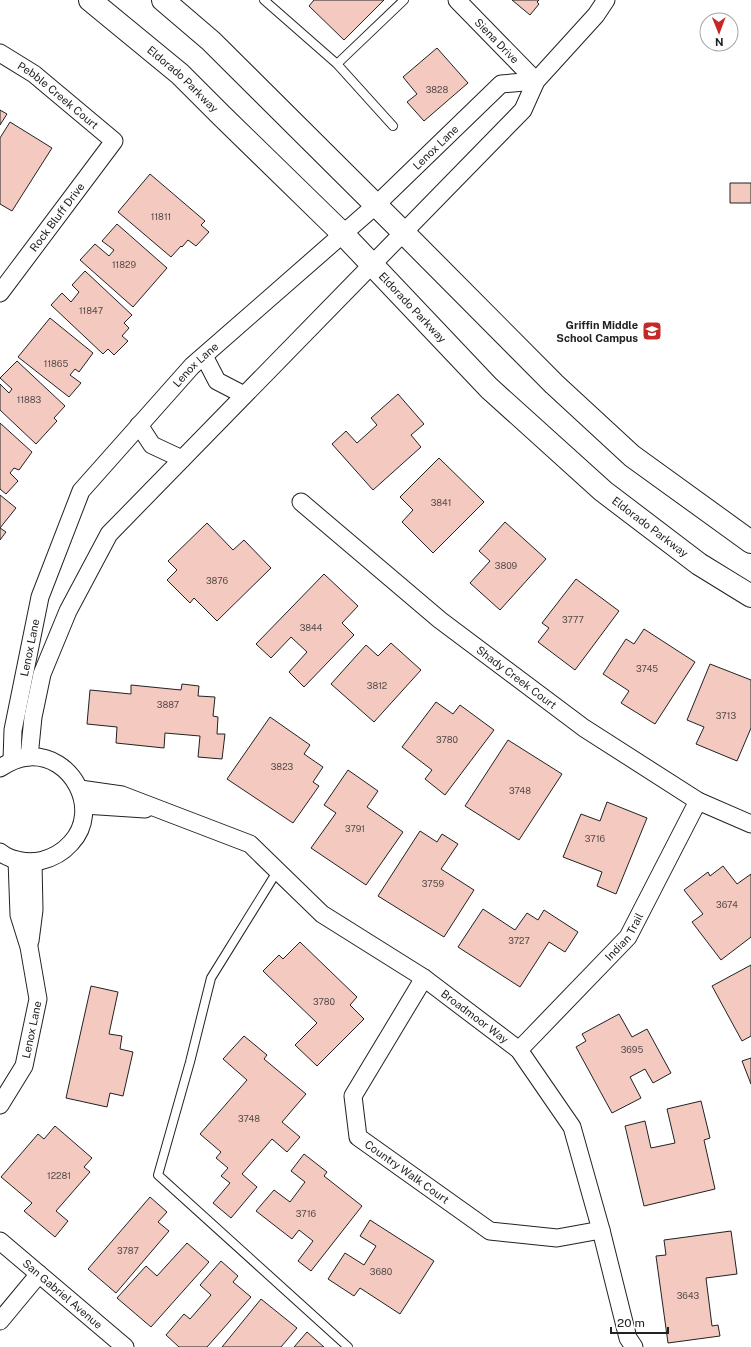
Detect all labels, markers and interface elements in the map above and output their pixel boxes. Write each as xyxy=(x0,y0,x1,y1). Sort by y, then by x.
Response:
north arrow xyxy=(699,12,739,52)
street label: Siena Drive xyxy=(472,16,521,66)
text: N xyxy=(715,36,724,48)
street label: Eldorado Parkway xyxy=(145,44,221,115)
street label: Pebble Creek Court xyxy=(16,59,101,131)
house number: 3828 xyxy=(426,84,448,95)
street label: Lenox Lane xyxy=(410,123,461,172)
street label: Rock Bluff Drive xyxy=(27,180,87,254)
house number: 11811 xyxy=(151,211,171,222)
house number: 11829 xyxy=(112,259,136,270)
street label: Eldorado Parkway xyxy=(377,270,449,345)
house number: 11847 xyxy=(79,305,103,316)
place label: Griffin Middle School Campus xyxy=(556,319,638,344)
school or university icon: Griffin Middle School Campus xyxy=(641,320,663,342)
street label: Lenox Lane xyxy=(170,340,221,389)
house number: 11865 xyxy=(44,358,68,369)
house number: 11883 xyxy=(17,394,42,405)
street label: Eldorado Parkway xyxy=(610,494,690,560)
house number: 3841 xyxy=(431,497,451,508)
house number: 3809 xyxy=(495,560,518,571)
house number: 3876 xyxy=(206,575,228,586)
house number: 3777 xyxy=(562,614,584,625)
street label: Lenox Lane xyxy=(18,618,41,677)
house number: 3844 xyxy=(300,622,323,633)
street label: Shady Creek Court xyxy=(474,644,559,711)
house number: 3745 xyxy=(636,663,658,674)
house number: 3812 xyxy=(367,680,387,691)
house number: 3887 xyxy=(157,699,179,710)
house number: 3713 xyxy=(716,710,737,721)
house number: 3780 xyxy=(436,734,458,745)
house number: 3823 xyxy=(271,761,294,772)
house number: 3748 xyxy=(509,785,531,796)
house number: 3791 xyxy=(345,823,365,834)
house number: 3716 xyxy=(585,833,606,844)
house number: 3759 xyxy=(422,878,445,889)
house number: 3674 xyxy=(716,899,738,910)
street label: Indian Trail xyxy=(603,911,645,963)
house number: 3727 xyxy=(508,935,530,946)
street label: Broadmoor Way xyxy=(439,987,511,1046)
house number: 3780 xyxy=(313,996,335,1007)
street label: Lenox Lane xyxy=(20,1000,43,1059)
house number: 3695 xyxy=(621,1044,644,1055)
house number: 3748 xyxy=(238,1113,260,1124)
street label: Country Walk Court xyxy=(363,1138,451,1206)
house number: 12281 xyxy=(47,1170,71,1181)
house number: 3716 xyxy=(296,1208,317,1219)
house number: 3787 xyxy=(117,1245,139,1256)
street label: San Gabriel Avenue xyxy=(20,1257,105,1331)
house number: 3680 xyxy=(370,1266,393,1277)
house number: 3643 xyxy=(677,1290,700,1301)
scale bar xyxy=(611,1309,668,1335)
text: 20 m xyxy=(617,1316,645,1330)

